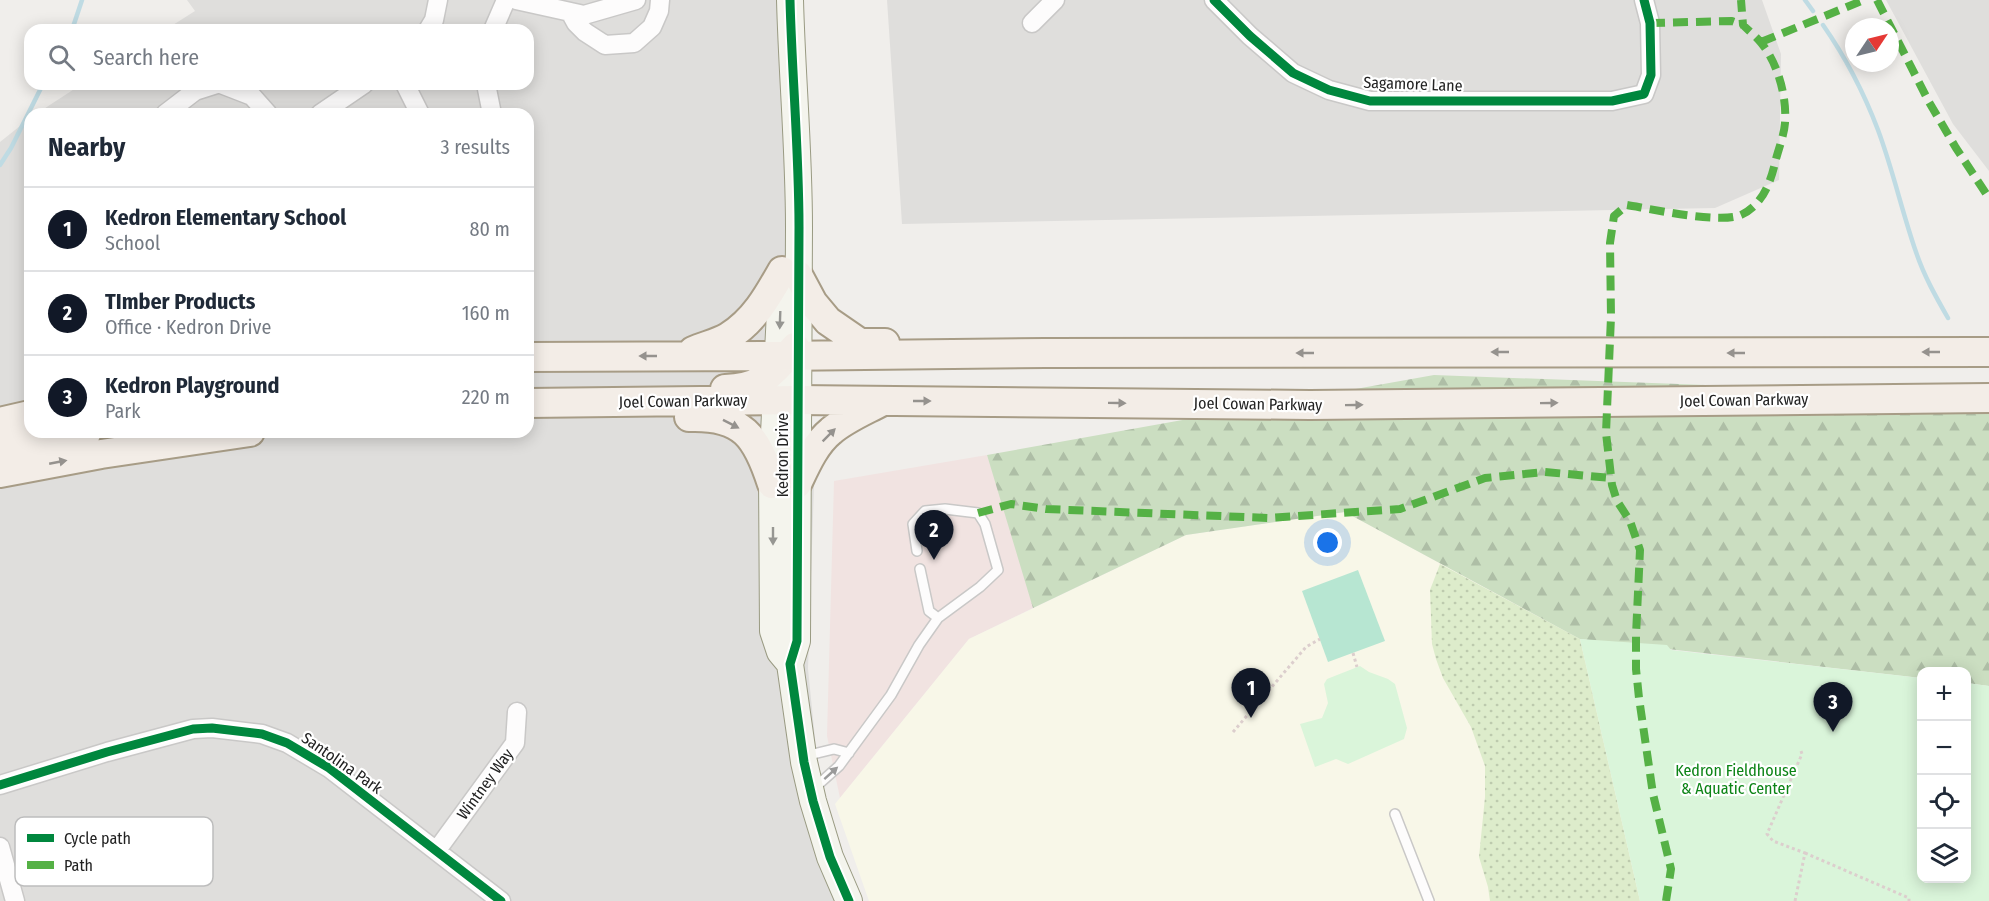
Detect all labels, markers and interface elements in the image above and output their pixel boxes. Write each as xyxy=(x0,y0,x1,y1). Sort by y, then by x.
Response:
north arrow xyxy=(1845,18,1899,72)
search box xyxy=(24,24,534,90)
icon: search xyxy=(45,41,78,74)
text: Search here xyxy=(93,44,199,71)
street label: Sagamore Lane xyxy=(1363,73,1463,95)
text: Nearby xyxy=(48,132,125,163)
text: 3 results xyxy=(441,135,510,159)
text: Kedron Elementary School xyxy=(105,204,346,231)
text: 1 xyxy=(63,217,72,241)
text: 80 m xyxy=(470,217,510,241)
text: School xyxy=(105,231,160,255)
text: TImber Products xyxy=(105,288,255,315)
text: 2 xyxy=(63,301,72,325)
text: 160 m xyxy=(462,301,510,325)
one-way arrow xyxy=(775,311,784,330)
text: Office · Kedron Drive xyxy=(105,315,271,339)
one-way arrow xyxy=(1491,347,1510,357)
one-way arrow xyxy=(1921,347,1940,357)
one-way arrow xyxy=(1296,348,1315,358)
one-way arrow xyxy=(1726,348,1745,358)
one-way arrow xyxy=(639,351,658,361)
text: Kedron Playground xyxy=(105,372,280,399)
text: 3 xyxy=(63,385,72,409)
text: 220 m xyxy=(462,385,510,409)
street label: Joel Cowan Parkway xyxy=(1680,389,1809,411)
street label: Joel Cowan Parkway xyxy=(619,390,748,412)
street label: Joel Cowan Parkway xyxy=(1194,393,1323,415)
one-way arrow xyxy=(913,396,932,406)
one-way arrow xyxy=(1108,398,1127,407)
one-way arrow xyxy=(1540,398,1559,407)
text: Park xyxy=(105,399,141,423)
one-way arrow xyxy=(1345,400,1364,410)
street label: Kedron Drive xyxy=(773,413,792,497)
one-way arrow xyxy=(722,419,740,429)
one-way arrow xyxy=(821,428,836,442)
one-way arrow xyxy=(48,457,67,466)
pin: 2 xyxy=(914,510,954,560)
one-way arrow xyxy=(768,526,777,545)
your location xyxy=(1313,528,1342,557)
map controls xyxy=(1917,667,1971,883)
button: + xyxy=(1917,667,1971,721)
pin: 1 xyxy=(1232,668,1270,718)
pin: 3 xyxy=(1814,682,1852,732)
button: − xyxy=(1917,721,1971,775)
street label: Santolina Park xyxy=(298,728,387,798)
street label: Wintney Way xyxy=(453,744,518,823)
park label: Kedron Fieldhouse & Aquatic Center xyxy=(1675,761,1797,798)
one-way arrow xyxy=(823,767,838,780)
button: locate xyxy=(1917,775,1971,829)
legend xyxy=(15,817,213,886)
text: Cycle path xyxy=(64,829,131,848)
button: layers xyxy=(1917,829,1971,883)
text: Path xyxy=(64,856,93,875)

